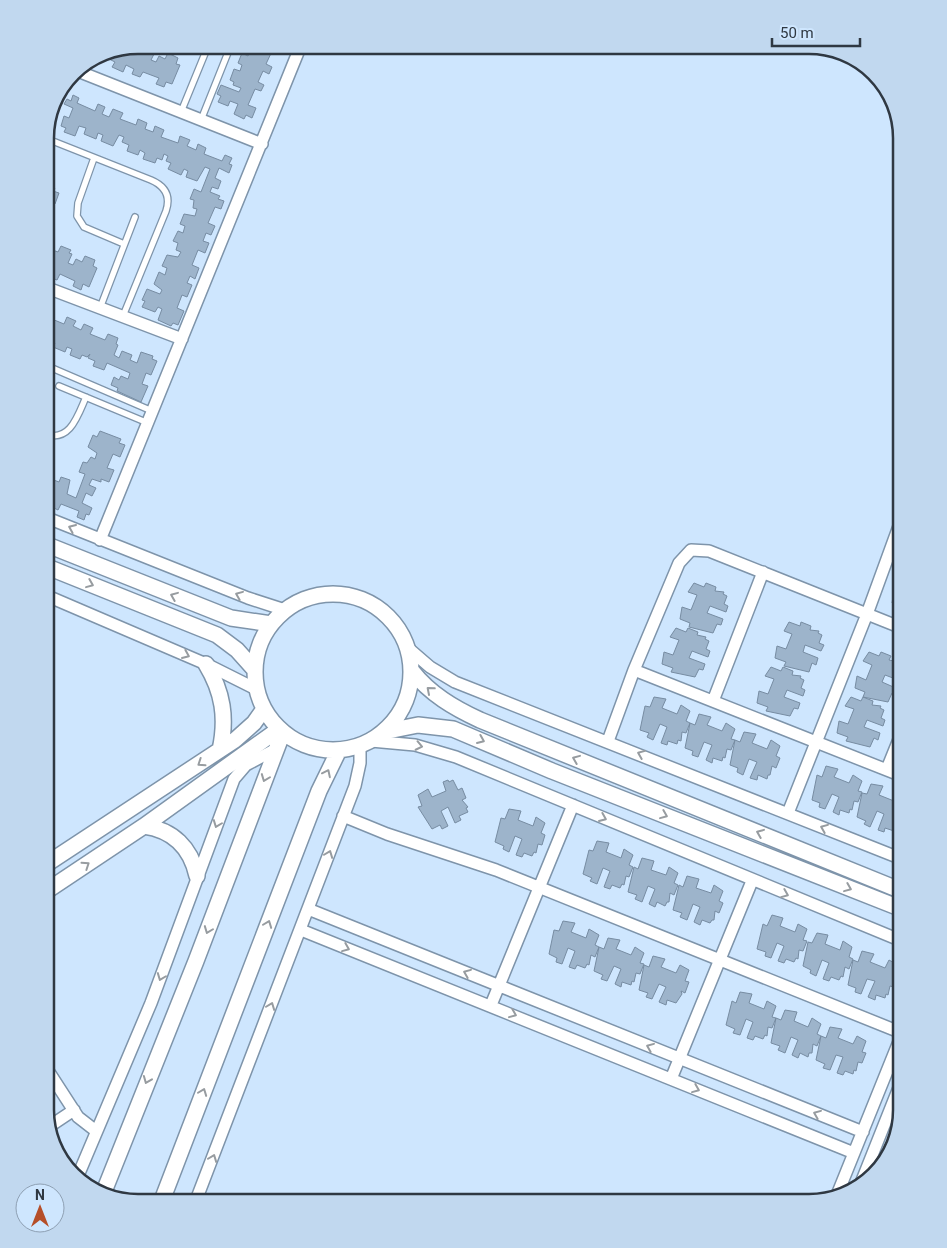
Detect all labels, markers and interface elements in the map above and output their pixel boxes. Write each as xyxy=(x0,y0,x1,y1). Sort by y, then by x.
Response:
scale bar xyxy=(772,15,860,47)
text: 50 m xyxy=(780,24,814,42)
one-way arrow xyxy=(68,523,77,534)
one-way arrow xyxy=(85,578,94,588)
one-way arrow xyxy=(235,590,244,601)
one-way arrow xyxy=(170,592,179,602)
one-way arrow xyxy=(182,650,190,660)
one-way arrow xyxy=(427,687,436,696)
one-way arrow xyxy=(476,734,485,745)
one-way arrow xyxy=(415,741,423,751)
one-way arrow xyxy=(637,750,646,760)
one-way arrow xyxy=(573,755,581,765)
one-way arrow xyxy=(197,757,207,766)
one-way arrow xyxy=(321,769,331,778)
one-way arrow xyxy=(261,773,271,782)
one-way arrow xyxy=(659,809,668,819)
one-way arrow xyxy=(598,811,607,822)
one-way arrow xyxy=(213,819,223,828)
one-way arrow xyxy=(821,823,829,833)
one-way arrow xyxy=(756,829,764,839)
one-way arrow xyxy=(323,850,333,859)
one-way arrow xyxy=(80,862,89,871)
one-way arrow xyxy=(843,882,851,892)
one-way arrow xyxy=(780,888,789,898)
one-way arrow xyxy=(262,920,272,929)
one-way arrow xyxy=(204,925,214,934)
one-way arrow xyxy=(341,942,350,952)
one-way arrow xyxy=(463,969,472,979)
one-way arrow xyxy=(157,972,167,981)
one-way arrow xyxy=(265,1002,275,1011)
one-way arrow xyxy=(508,1008,517,1019)
one-way arrow xyxy=(646,1043,655,1053)
one-way arrow xyxy=(143,1075,153,1084)
one-way arrow xyxy=(691,1083,700,1093)
one-way arrow xyxy=(197,1088,207,1097)
one-way arrow xyxy=(814,1109,822,1119)
one-way arrow xyxy=(207,1154,217,1162)
north arrow xyxy=(15,1183,65,1233)
text: N xyxy=(35,1187,45,1203)

